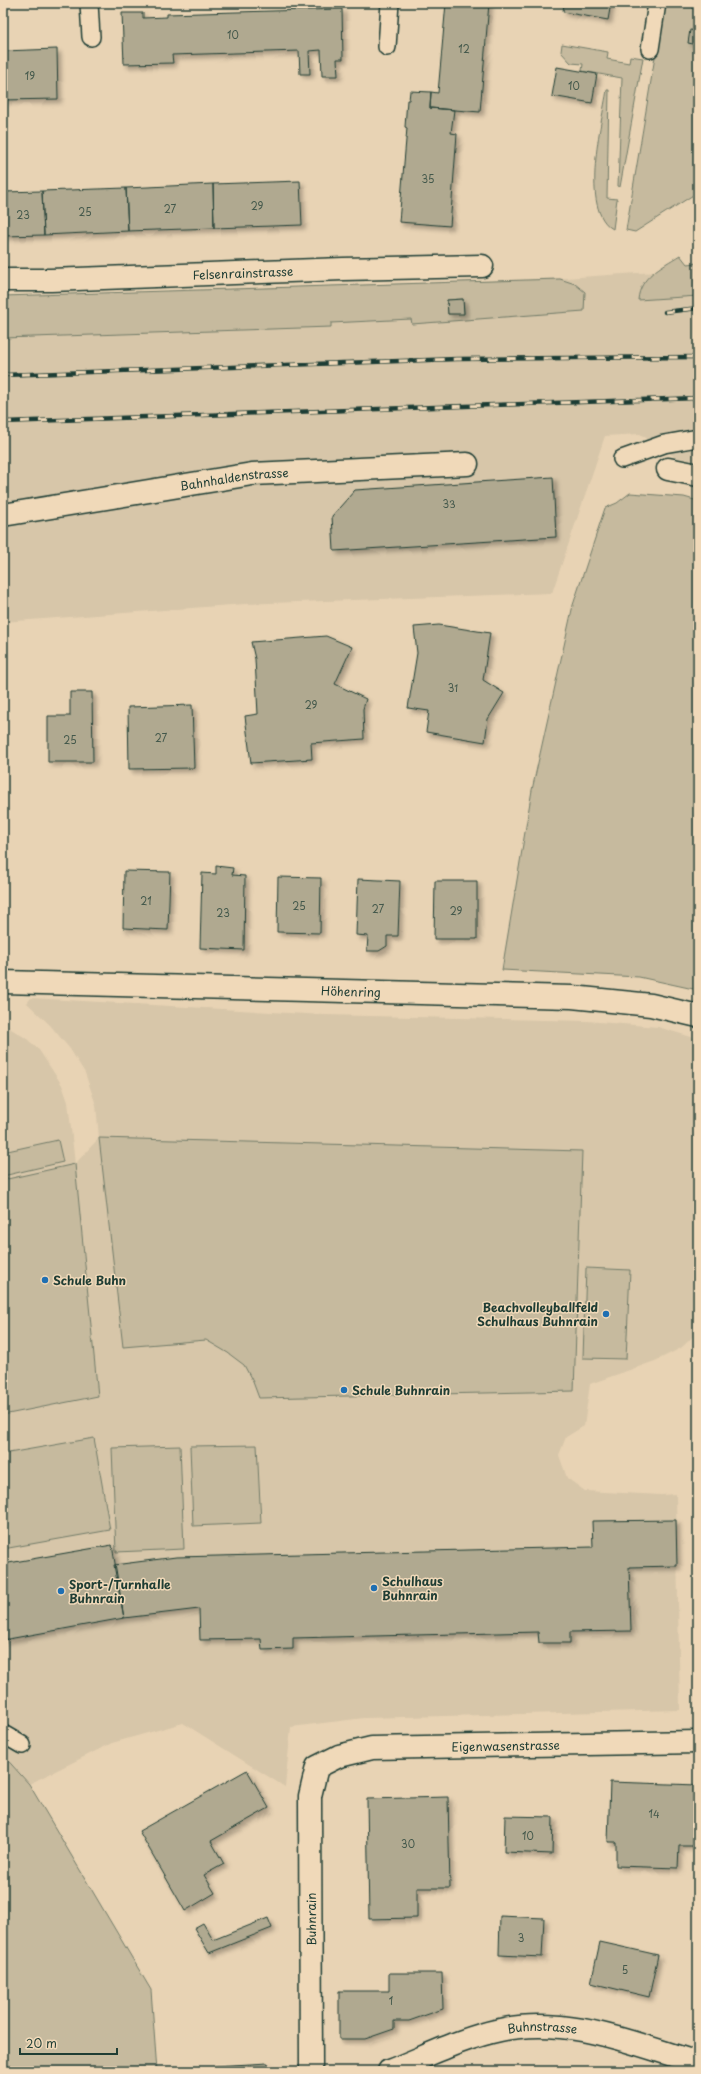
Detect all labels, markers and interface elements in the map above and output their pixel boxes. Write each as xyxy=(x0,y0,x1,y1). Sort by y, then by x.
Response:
house number: 10 xyxy=(227,27,239,42)
house number: 12 xyxy=(458,41,470,56)
house number: 19 xyxy=(25,68,35,83)
house number: 10 xyxy=(568,78,580,93)
house number: 35 xyxy=(422,171,434,186)
house number: 29 xyxy=(251,198,264,213)
house number: 27 xyxy=(164,201,177,216)
house number: 25 xyxy=(78,204,92,219)
house number: 23 xyxy=(16,207,30,222)
street label: Felsenrainstrasse xyxy=(192,262,294,284)
street label: Bahnhaldenstrasse xyxy=(178,463,289,495)
house number: 33 xyxy=(442,496,456,511)
house number: 31 xyxy=(448,680,458,695)
house number: 29 xyxy=(305,697,318,712)
house number: 27 xyxy=(155,730,168,745)
house number: 25 xyxy=(63,732,77,747)
house number: 21 xyxy=(140,893,152,908)
house number: 25 xyxy=(292,898,306,913)
house number: 27 xyxy=(372,901,385,916)
house number: 29 xyxy=(450,903,463,918)
house number: 23 xyxy=(216,905,230,920)
street label: Höhenring xyxy=(321,981,381,1001)
place label: Schule Buhn xyxy=(53,1271,126,1289)
marker: Schule Buhn xyxy=(40,1275,50,1285)
place label: Beachvolleyballfeld Schulhaus Buhnrain xyxy=(477,1298,599,1330)
marker: Beachvolleyballfeld Schulhaus Buhnrain xyxy=(601,1309,611,1319)
place label: Schule Buhnrain xyxy=(352,1381,450,1399)
marker: Schule Buhnrain xyxy=(339,1385,349,1395)
place label: Schulhaus Buhnrain xyxy=(382,1572,443,1604)
place label: Sport-/Turnhalle Buhnrain xyxy=(69,1575,171,1607)
marker: Schulhaus Buhnrain xyxy=(369,1583,379,1593)
marker: Sport-/Turnhalle Buhnrain xyxy=(56,1586,66,1596)
street label: Eigenwasenstrasse xyxy=(451,1736,560,1756)
house number: 14 xyxy=(648,1806,660,1821)
house number: 10 xyxy=(522,1828,534,1843)
house number: 30 xyxy=(401,1836,415,1851)
street label: Buhnrain xyxy=(302,1892,320,1946)
house number: 3 xyxy=(518,1930,524,1945)
house number: 5 xyxy=(622,1962,628,1977)
house number: 1 xyxy=(389,1993,393,2008)
street label: Buhnstrasse xyxy=(506,2017,579,2038)
scale bar xyxy=(20,2030,117,2056)
text: 20 m xyxy=(26,2034,57,2052)

